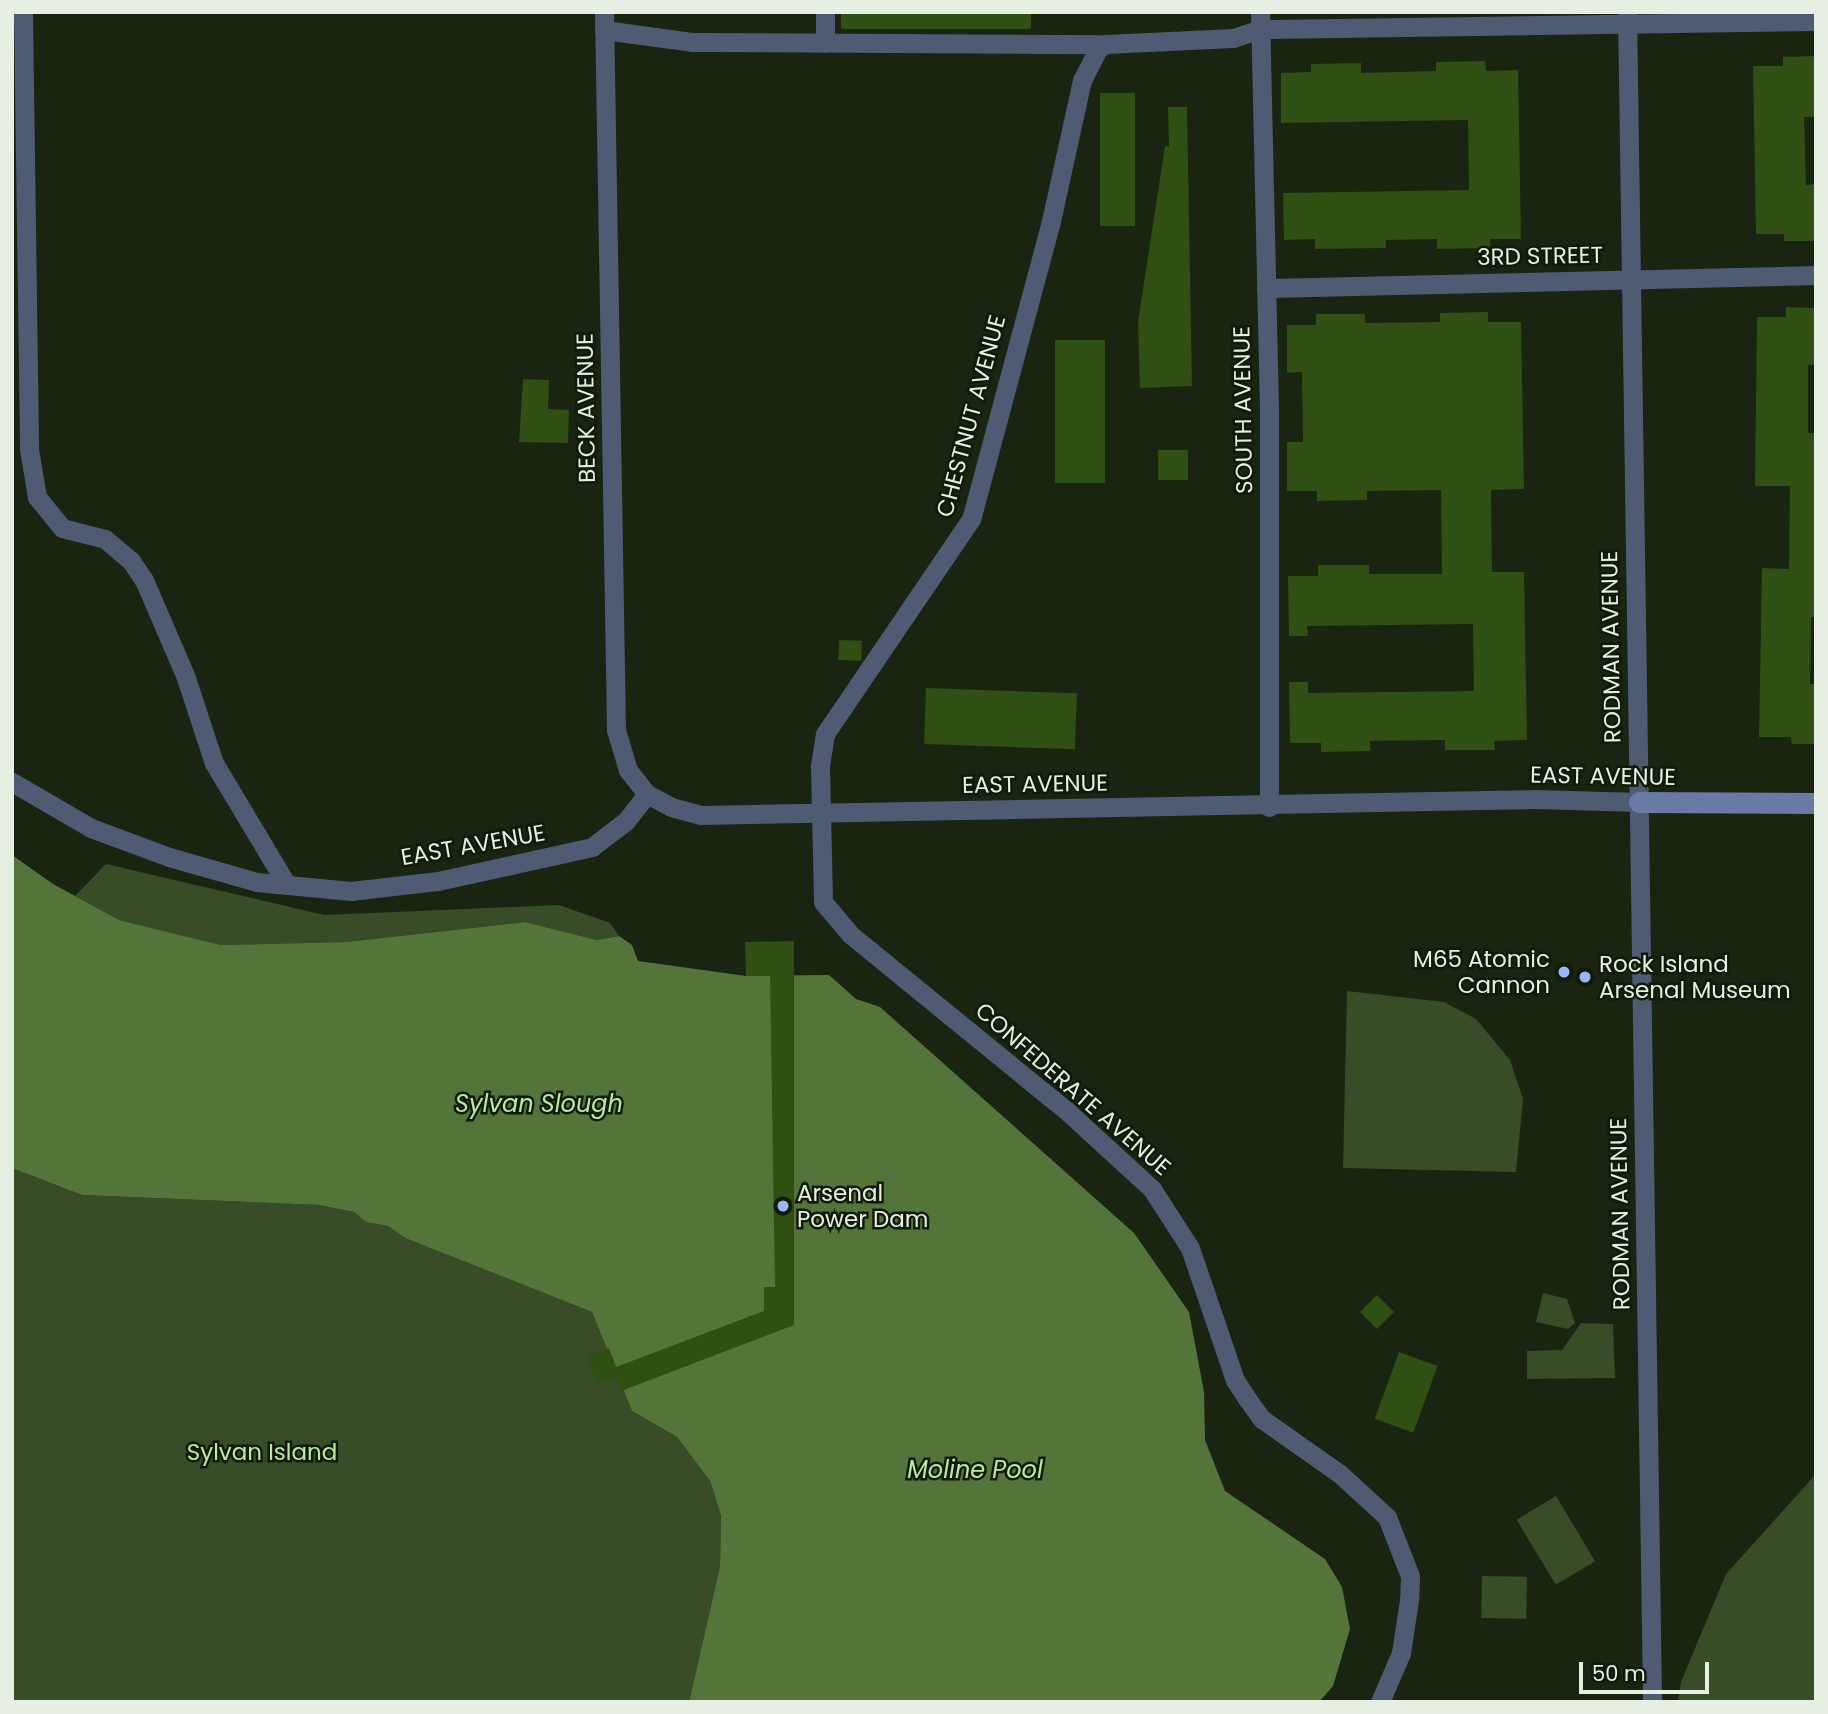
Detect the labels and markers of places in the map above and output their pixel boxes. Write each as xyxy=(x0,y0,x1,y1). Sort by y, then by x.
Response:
place label: M65 Atomic Cannon xyxy=(1413,945,1550,999)
place label: Rock Island Arsenal Museum xyxy=(1599,950,1791,1004)
marker: M65 Atomic Cannon xyxy=(1556,964,1572,980)
marker: Rock Island Arsenal Museum xyxy=(1577,969,1593,985)
place label: Arsenal Power Dam xyxy=(797,1179,928,1233)
marker: Arsenal Power Dam xyxy=(775,1198,791,1214)

